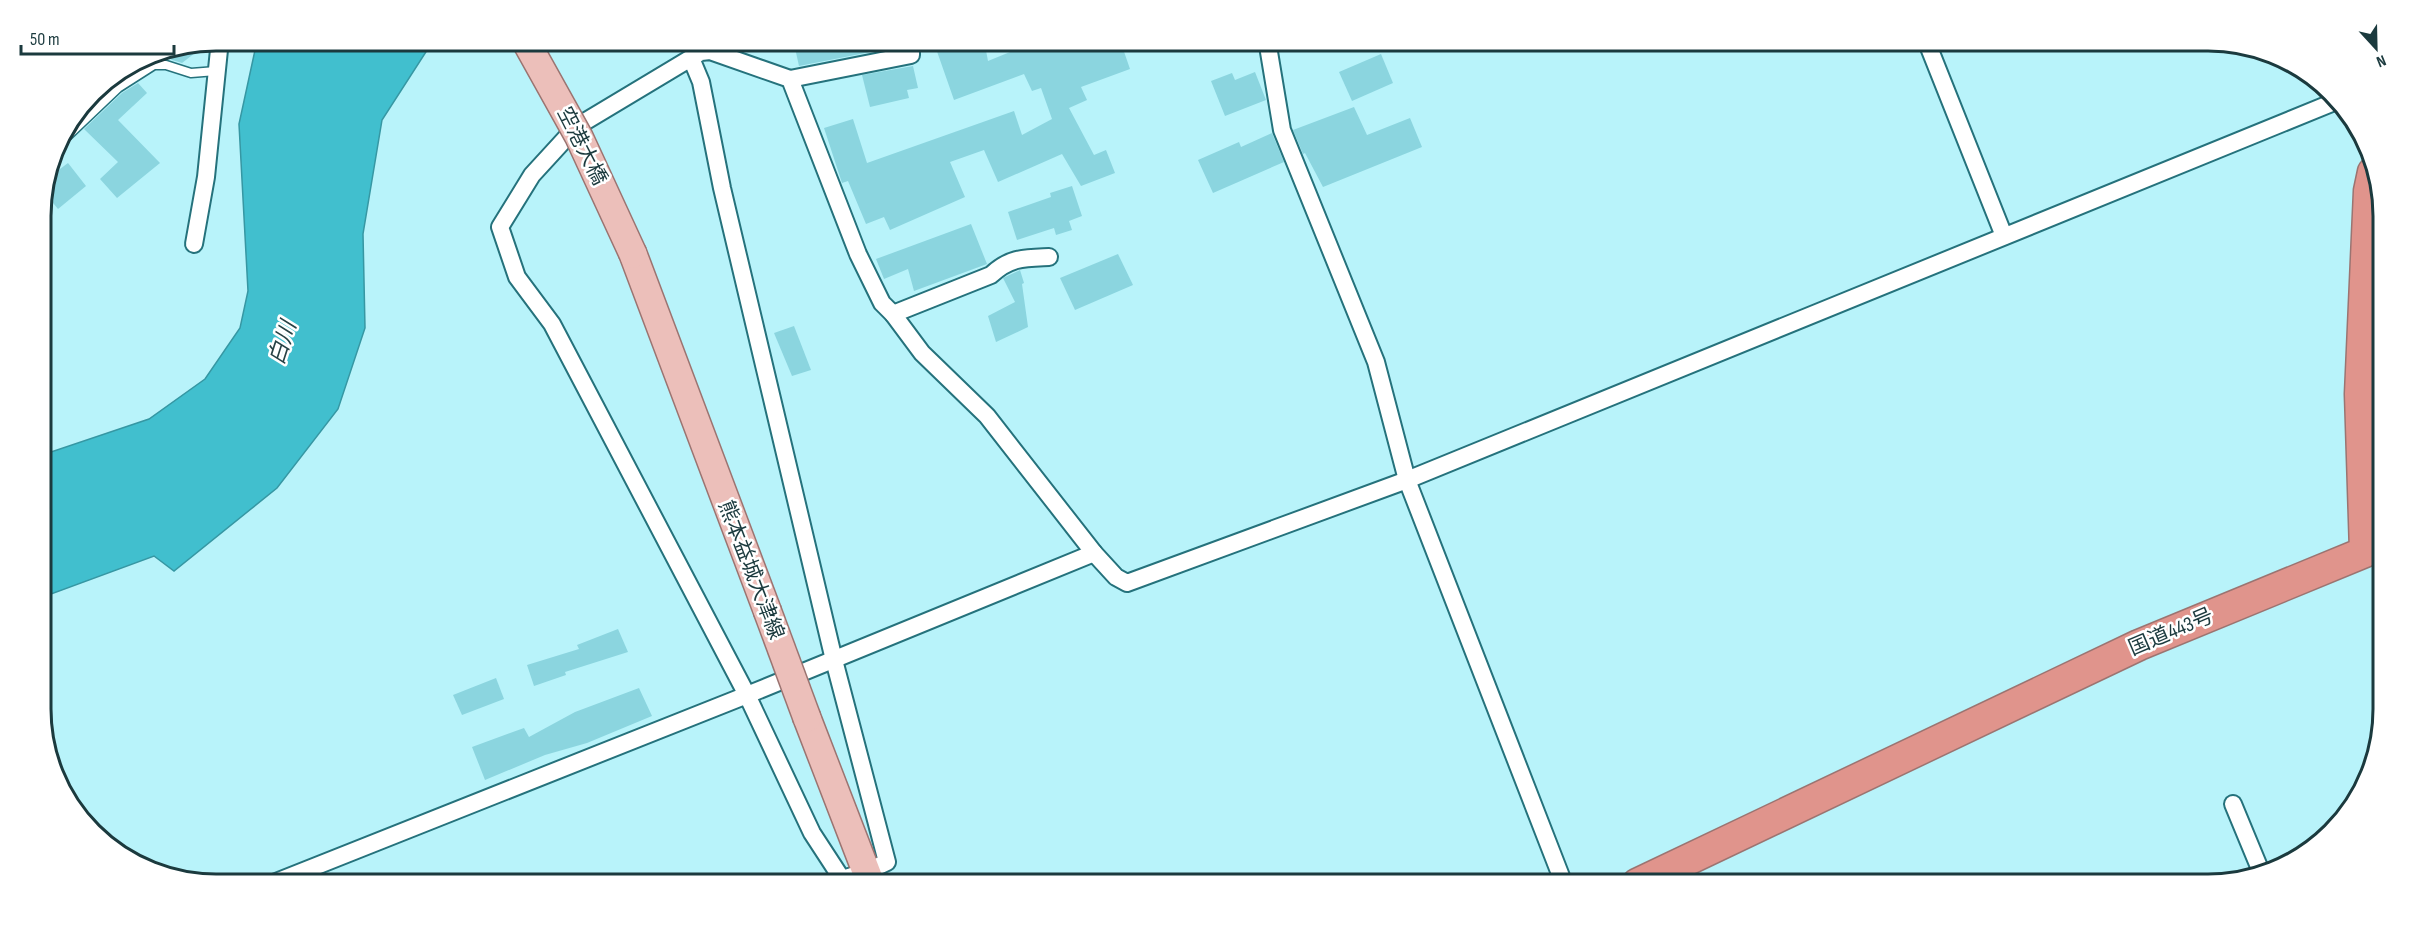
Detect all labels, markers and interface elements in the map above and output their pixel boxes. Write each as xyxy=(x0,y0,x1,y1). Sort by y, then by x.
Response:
scale bar xyxy=(21,18,174,56)
north arrow xyxy=(2346,18,2406,78)
text: 50 m xyxy=(30,29,60,50)
text: N xyxy=(2374,50,2389,71)
street label: 空港大橋 xyxy=(552,103,612,189)
water label: 白川 xyxy=(263,316,303,368)
street label: 熊本益城大津線 xyxy=(713,497,789,643)
street label: 国道443号 xyxy=(2125,603,2217,661)

